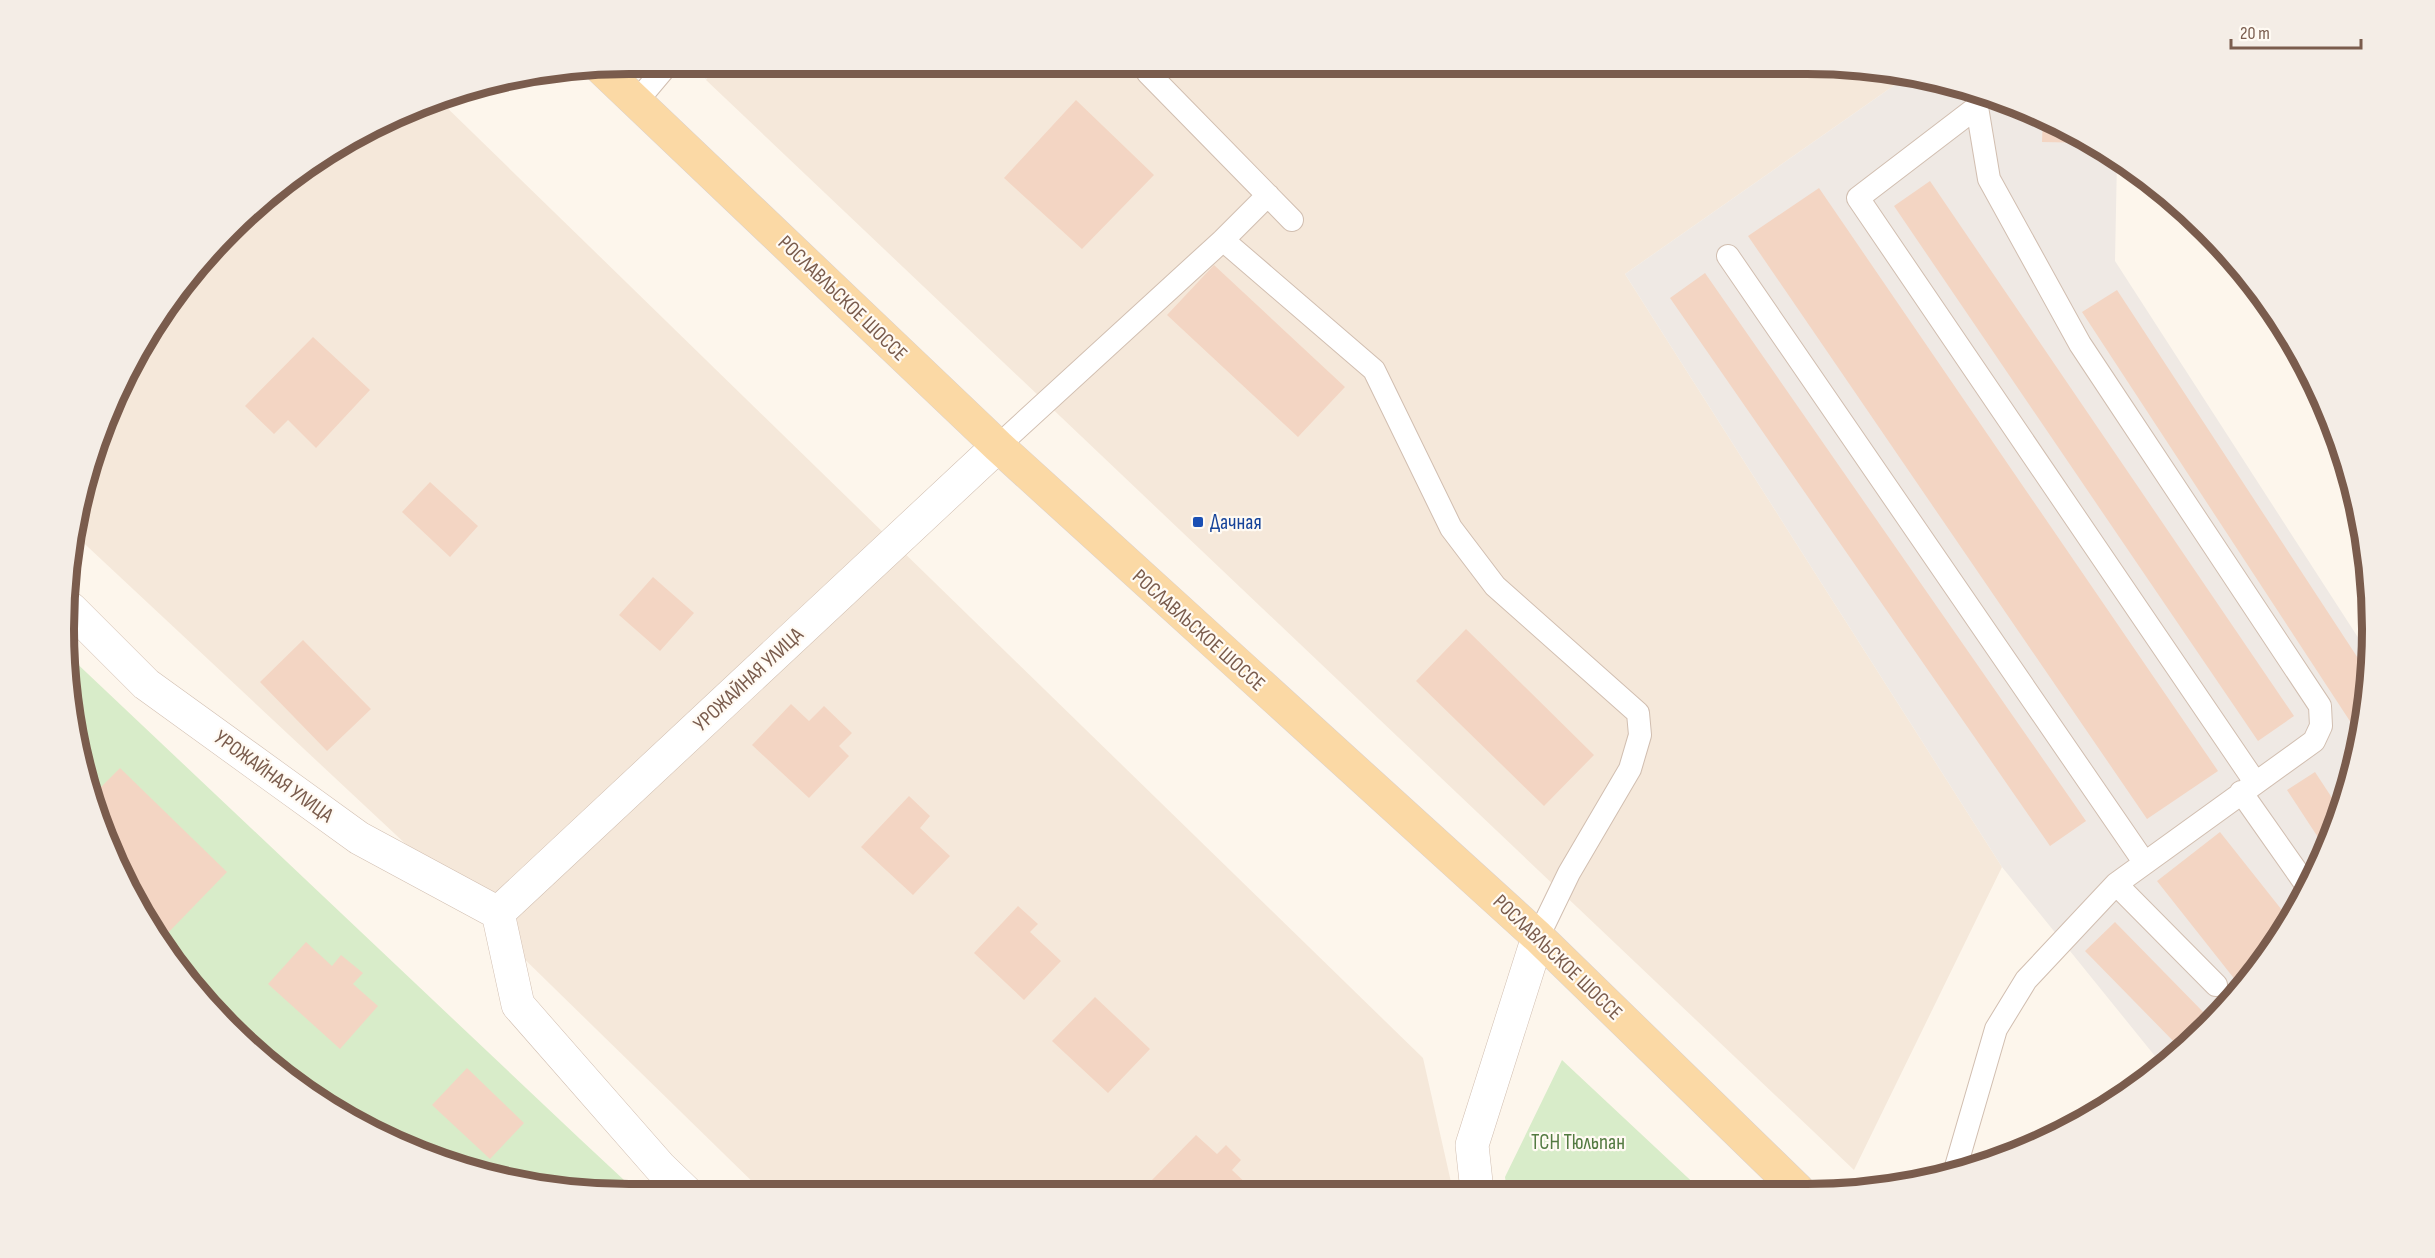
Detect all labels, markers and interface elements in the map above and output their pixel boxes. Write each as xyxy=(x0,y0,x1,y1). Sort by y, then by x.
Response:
scale bar xyxy=(2231,12,2362,50)
text: 20 m xyxy=(2240,23,2270,44)
street label: РОСЛАВЛЬСКОЕ ШОССЕ xyxy=(773,230,912,366)
place label: Дачная xyxy=(1210,510,1262,535)
marker: Дачная xyxy=(1191,515,1205,529)
street label: РОСЛАВЛЬСКОЕ ШОССЕ xyxy=(1127,564,1270,697)
street label: УРОЖАЙНАЯ УЛИЦА xyxy=(688,621,809,737)
street label: УРОЖАЙНАЯ УЛИЦА xyxy=(209,725,339,829)
street label: РОСЛАВЛЬСКОЕ ШОССЕ xyxy=(1488,889,1627,1025)
park label: ТСН Тюльпан xyxy=(1531,1130,1625,1155)

